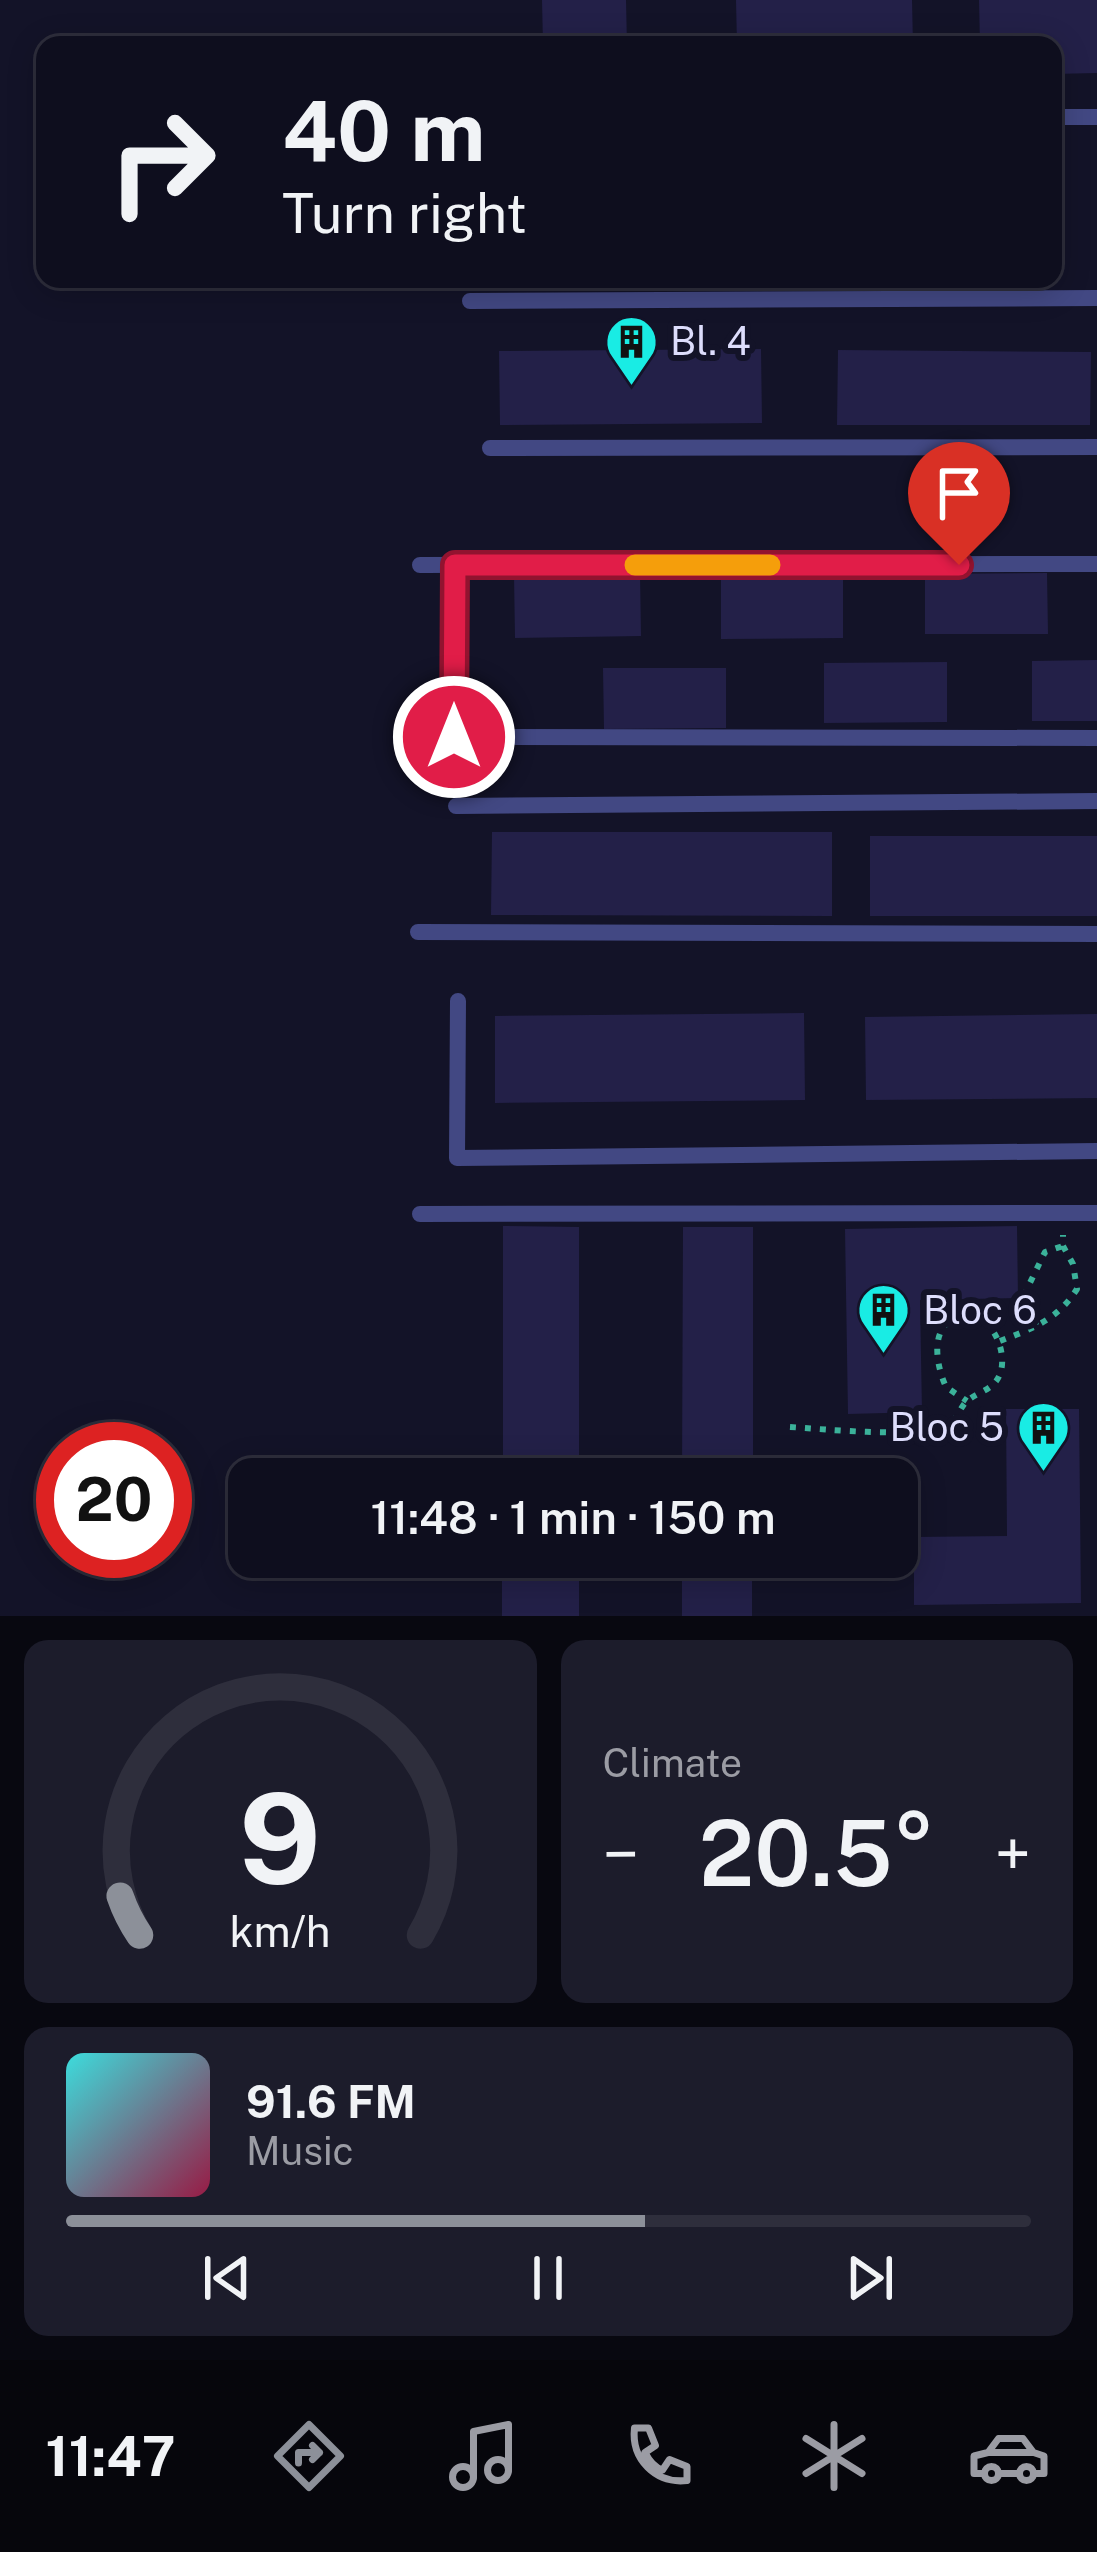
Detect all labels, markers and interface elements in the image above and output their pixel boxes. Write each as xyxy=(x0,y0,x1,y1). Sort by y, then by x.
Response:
text: 40 m xyxy=(282,81,485,180)
icon: right xyxy=(84,84,240,240)
text: Turn right xyxy=(282,182,527,245)
building icon: Bl. 4 xyxy=(603,313,659,387)
place label: Bl. 4 xyxy=(670,318,751,364)
pin xyxy=(908,442,1010,565)
icon: arrive xyxy=(926,460,992,526)
position arrow xyxy=(391,674,517,800)
building icon: Bloc 6 xyxy=(856,1282,912,1356)
place label: Bloc 6 xyxy=(923,1287,1037,1333)
building icon: Bloc 5 xyxy=(1015,1399,1071,1473)
place label: Bloc 5 xyxy=(890,1404,1004,1450)
speed limit sign: 20 xyxy=(36,1422,192,1578)
text: 11:48 · 1 min · 150 m xyxy=(370,1491,776,1544)
text: Climate xyxy=(603,1740,742,1786)
text: 9 xyxy=(239,1765,321,1912)
text: 20.5° xyxy=(699,1800,935,1906)
text: − xyxy=(603,1815,639,1893)
text: + xyxy=(994,1815,1031,1893)
text: km/h xyxy=(230,1905,331,1956)
text: 91.6 FM xyxy=(246,2075,416,2128)
text: Music xyxy=(246,2128,354,2174)
icon: previous xyxy=(194,2245,260,2311)
icon: pause xyxy=(515,2245,581,2311)
icon: next xyxy=(837,2245,903,2311)
icon: directions xyxy=(267,2414,351,2498)
icon: music xyxy=(442,2414,526,2498)
icon: phone xyxy=(617,2414,701,2498)
icon: climate xyxy=(792,2414,876,2498)
icon: car xyxy=(967,2414,1051,2498)
text: 11:47 xyxy=(46,2425,175,2488)

